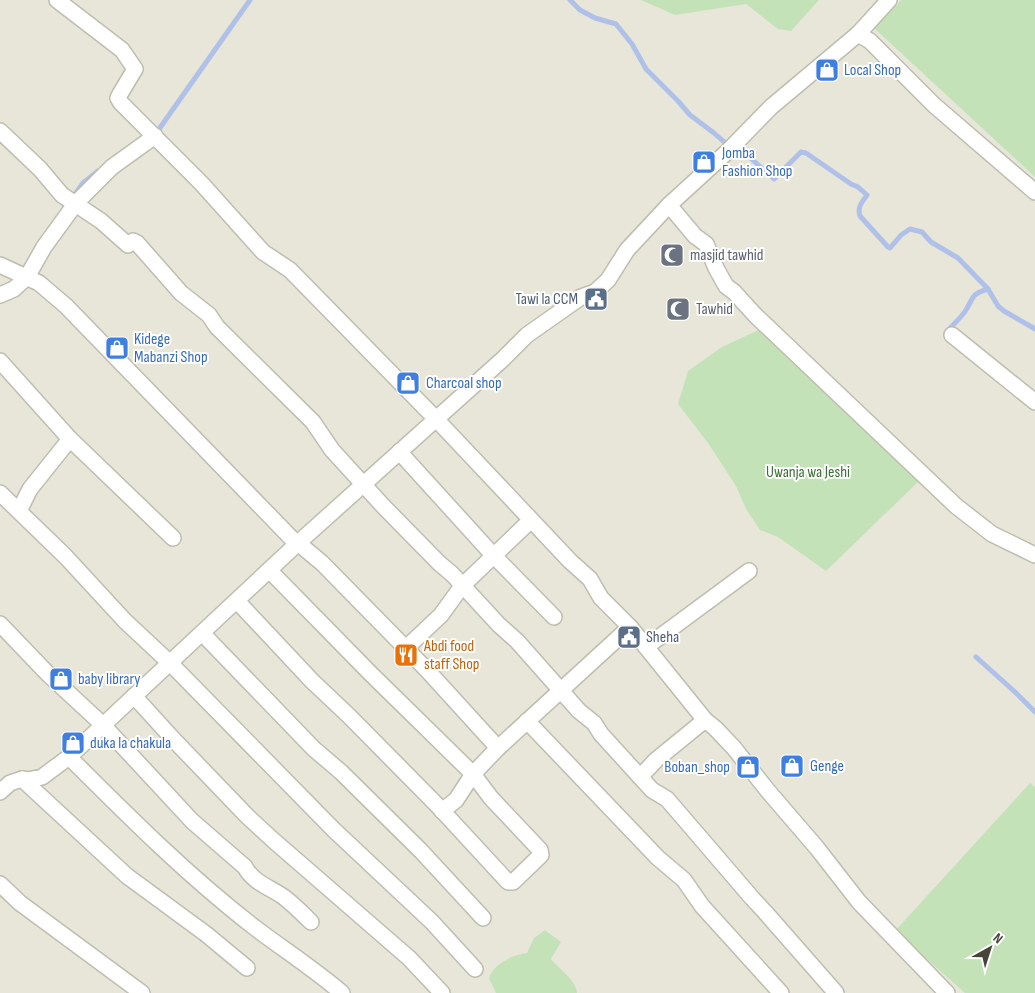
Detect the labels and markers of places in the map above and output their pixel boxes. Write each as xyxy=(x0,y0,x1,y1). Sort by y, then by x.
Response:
shop icon: Local Shop xyxy=(814,57,840,83)
place label: Local Shop xyxy=(844,61,901,80)
place label: Jomba Fashion Shop xyxy=(721,144,793,181)
shop icon: Jomba Fashion Shop xyxy=(691,149,717,175)
mosque icon: masjid tawhid xyxy=(659,242,685,268)
place label: masjid tawhid xyxy=(690,246,764,265)
public building icon: Tawi la CCM xyxy=(583,286,609,312)
place label: Tawi la CCM xyxy=(515,290,578,309)
mosque icon: Tawhid xyxy=(665,296,691,322)
place label: Tawhid xyxy=(696,300,733,319)
place label: Kidege Mabanzi Shop xyxy=(134,330,208,367)
shop icon: Kidege Mabanzi Shop xyxy=(104,335,130,361)
shop icon: Charcoal shop xyxy=(395,370,421,396)
place label: Charcoal shop xyxy=(426,374,502,393)
public building icon: Sheha xyxy=(616,624,642,650)
place label: Sheha xyxy=(646,628,679,647)
place label: Abdi food staff Shop xyxy=(423,637,479,674)
restaurant icon: Abdi food staff Shop xyxy=(393,642,419,668)
shop icon: baby library xyxy=(48,666,74,692)
place label: baby library xyxy=(78,670,140,689)
shop icon: duka la chakula xyxy=(60,730,86,756)
place label: duka la chakula xyxy=(90,734,171,753)
shop icon: Genge xyxy=(779,753,805,779)
shop icon: Boban_shop xyxy=(735,754,761,780)
place label: Genge xyxy=(810,757,844,776)
place label: Boban_shop xyxy=(664,758,730,777)

